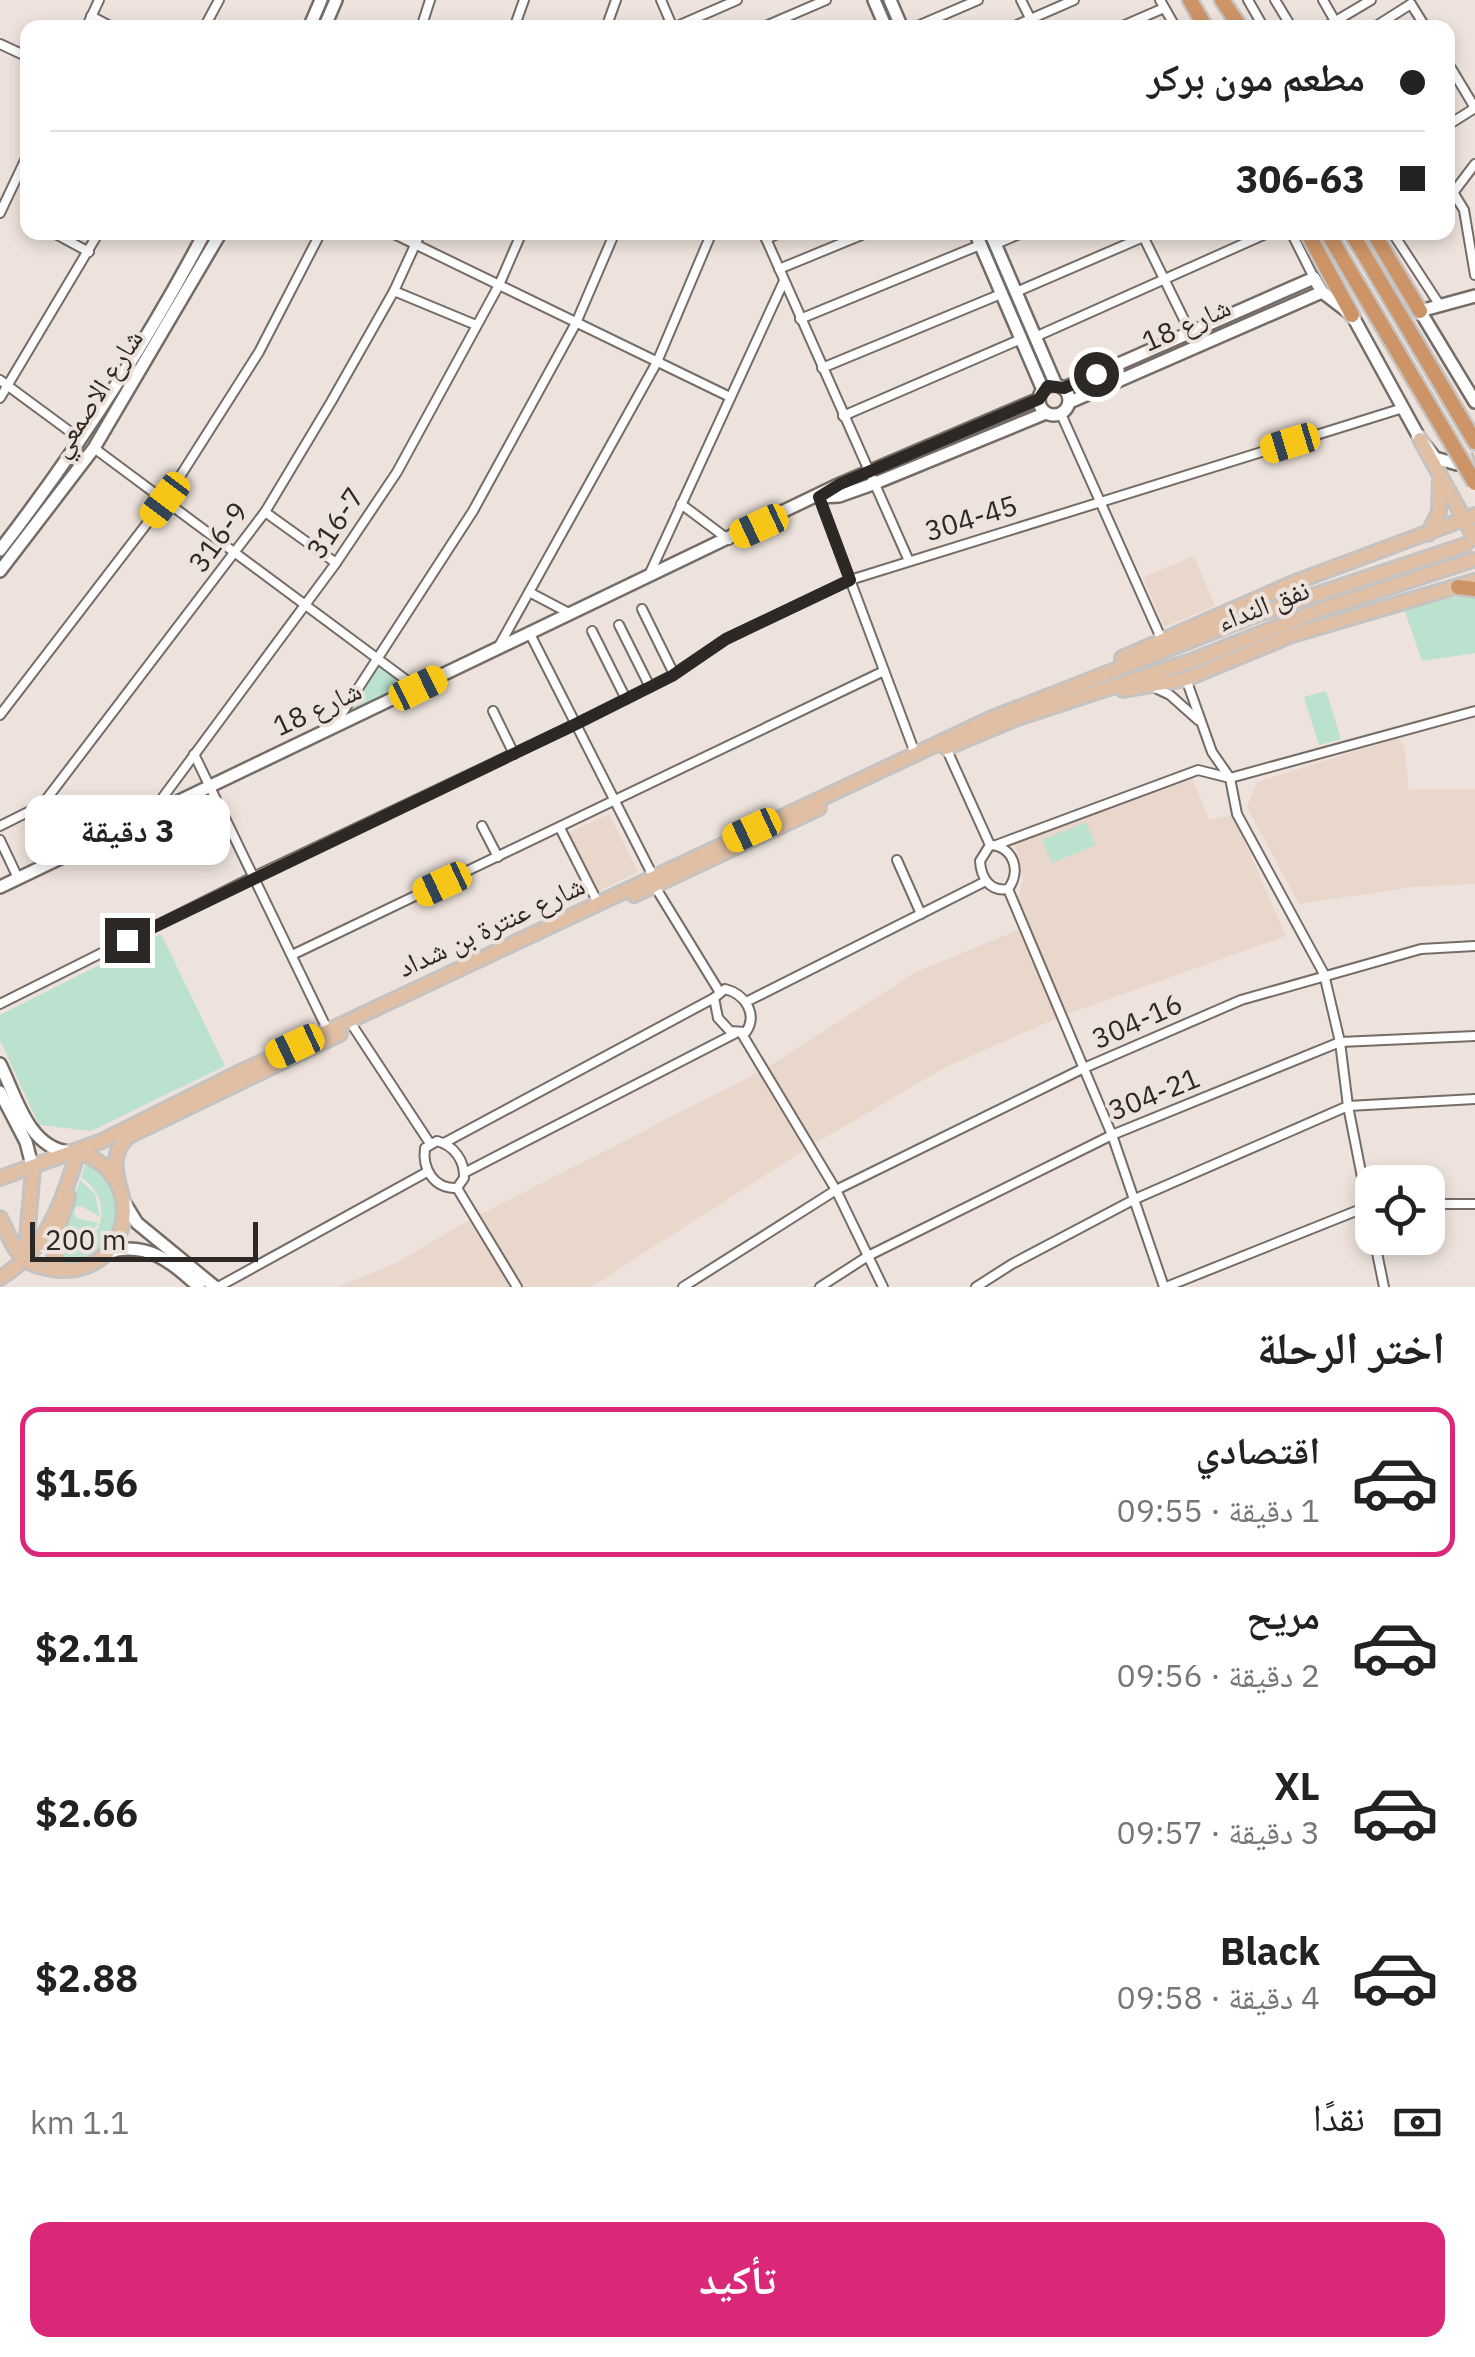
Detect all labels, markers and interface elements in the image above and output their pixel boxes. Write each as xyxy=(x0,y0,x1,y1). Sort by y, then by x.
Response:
text: مطعم مون بركر xyxy=(1147,52,1365,101)
text: 306-63 xyxy=(1236,154,1365,203)
street label: شارع 18 xyxy=(1136,288,1236,359)
street label: شارع الاصمعي xyxy=(40,322,155,467)
route start xyxy=(1074,352,1119,397)
car xyxy=(1257,420,1323,466)
car xyxy=(135,467,195,533)
street label: 316-7 xyxy=(297,480,372,566)
street label: 304-45 xyxy=(920,486,1022,549)
street label: 316-9 xyxy=(180,494,256,579)
car xyxy=(725,500,793,552)
street label: نفق النداء xyxy=(1211,570,1314,639)
car xyxy=(384,661,452,715)
street label: شارع 18 xyxy=(267,671,367,744)
callout: 3 دقيقة xyxy=(24,795,230,865)
car xyxy=(718,804,786,856)
text: 3 دقيقة xyxy=(81,809,174,851)
car xyxy=(408,858,476,910)
street label: شارع عنترة بن شداد xyxy=(391,866,590,985)
route end xyxy=(105,918,150,963)
street label: 304-16 xyxy=(1086,984,1188,1057)
car xyxy=(261,1020,329,1072)
street label: 304-21 xyxy=(1103,1059,1205,1129)
map controls xyxy=(1355,1165,1445,1255)
button: locate xyxy=(1355,1165,1445,1255)
scale bar xyxy=(30,1217,258,1262)
text: 200 m xyxy=(45,1221,126,1258)
text: اختر الرحلة xyxy=(1257,1318,1445,1376)
text: اقتصادي xyxy=(1196,1425,1320,1474)
icon: car xyxy=(1350,1437,1440,1527)
text: $1.56 xyxy=(35,1458,138,1507)
text: 1 دقيقة · 09:55 xyxy=(1116,1489,1320,1531)
text: مريح xyxy=(1246,1590,1320,1639)
icon: car xyxy=(1350,1602,1440,1692)
text: $2.11 xyxy=(35,1623,138,1672)
text: 2 دقيقة · 09:56 xyxy=(1116,1654,1320,1696)
text: XL xyxy=(1274,1761,1320,1810)
icon: car xyxy=(1350,1767,1440,1857)
text: $2.66 xyxy=(35,1788,138,1837)
text: 3 دقيقة · 09:57 xyxy=(1116,1811,1320,1853)
text: Black xyxy=(1220,1926,1320,1975)
icon: car xyxy=(1350,1932,1440,2022)
text: $2.88 xyxy=(35,1953,138,2002)
text: 4 دقيقة · 09:58 xyxy=(1116,1976,1320,2018)
text: نقدًا xyxy=(1313,2092,1365,2141)
icon: cash xyxy=(1390,2095,1445,2150)
text: 1.1 km xyxy=(30,2101,129,2143)
button: تأكيد xyxy=(30,2222,1445,2337)

